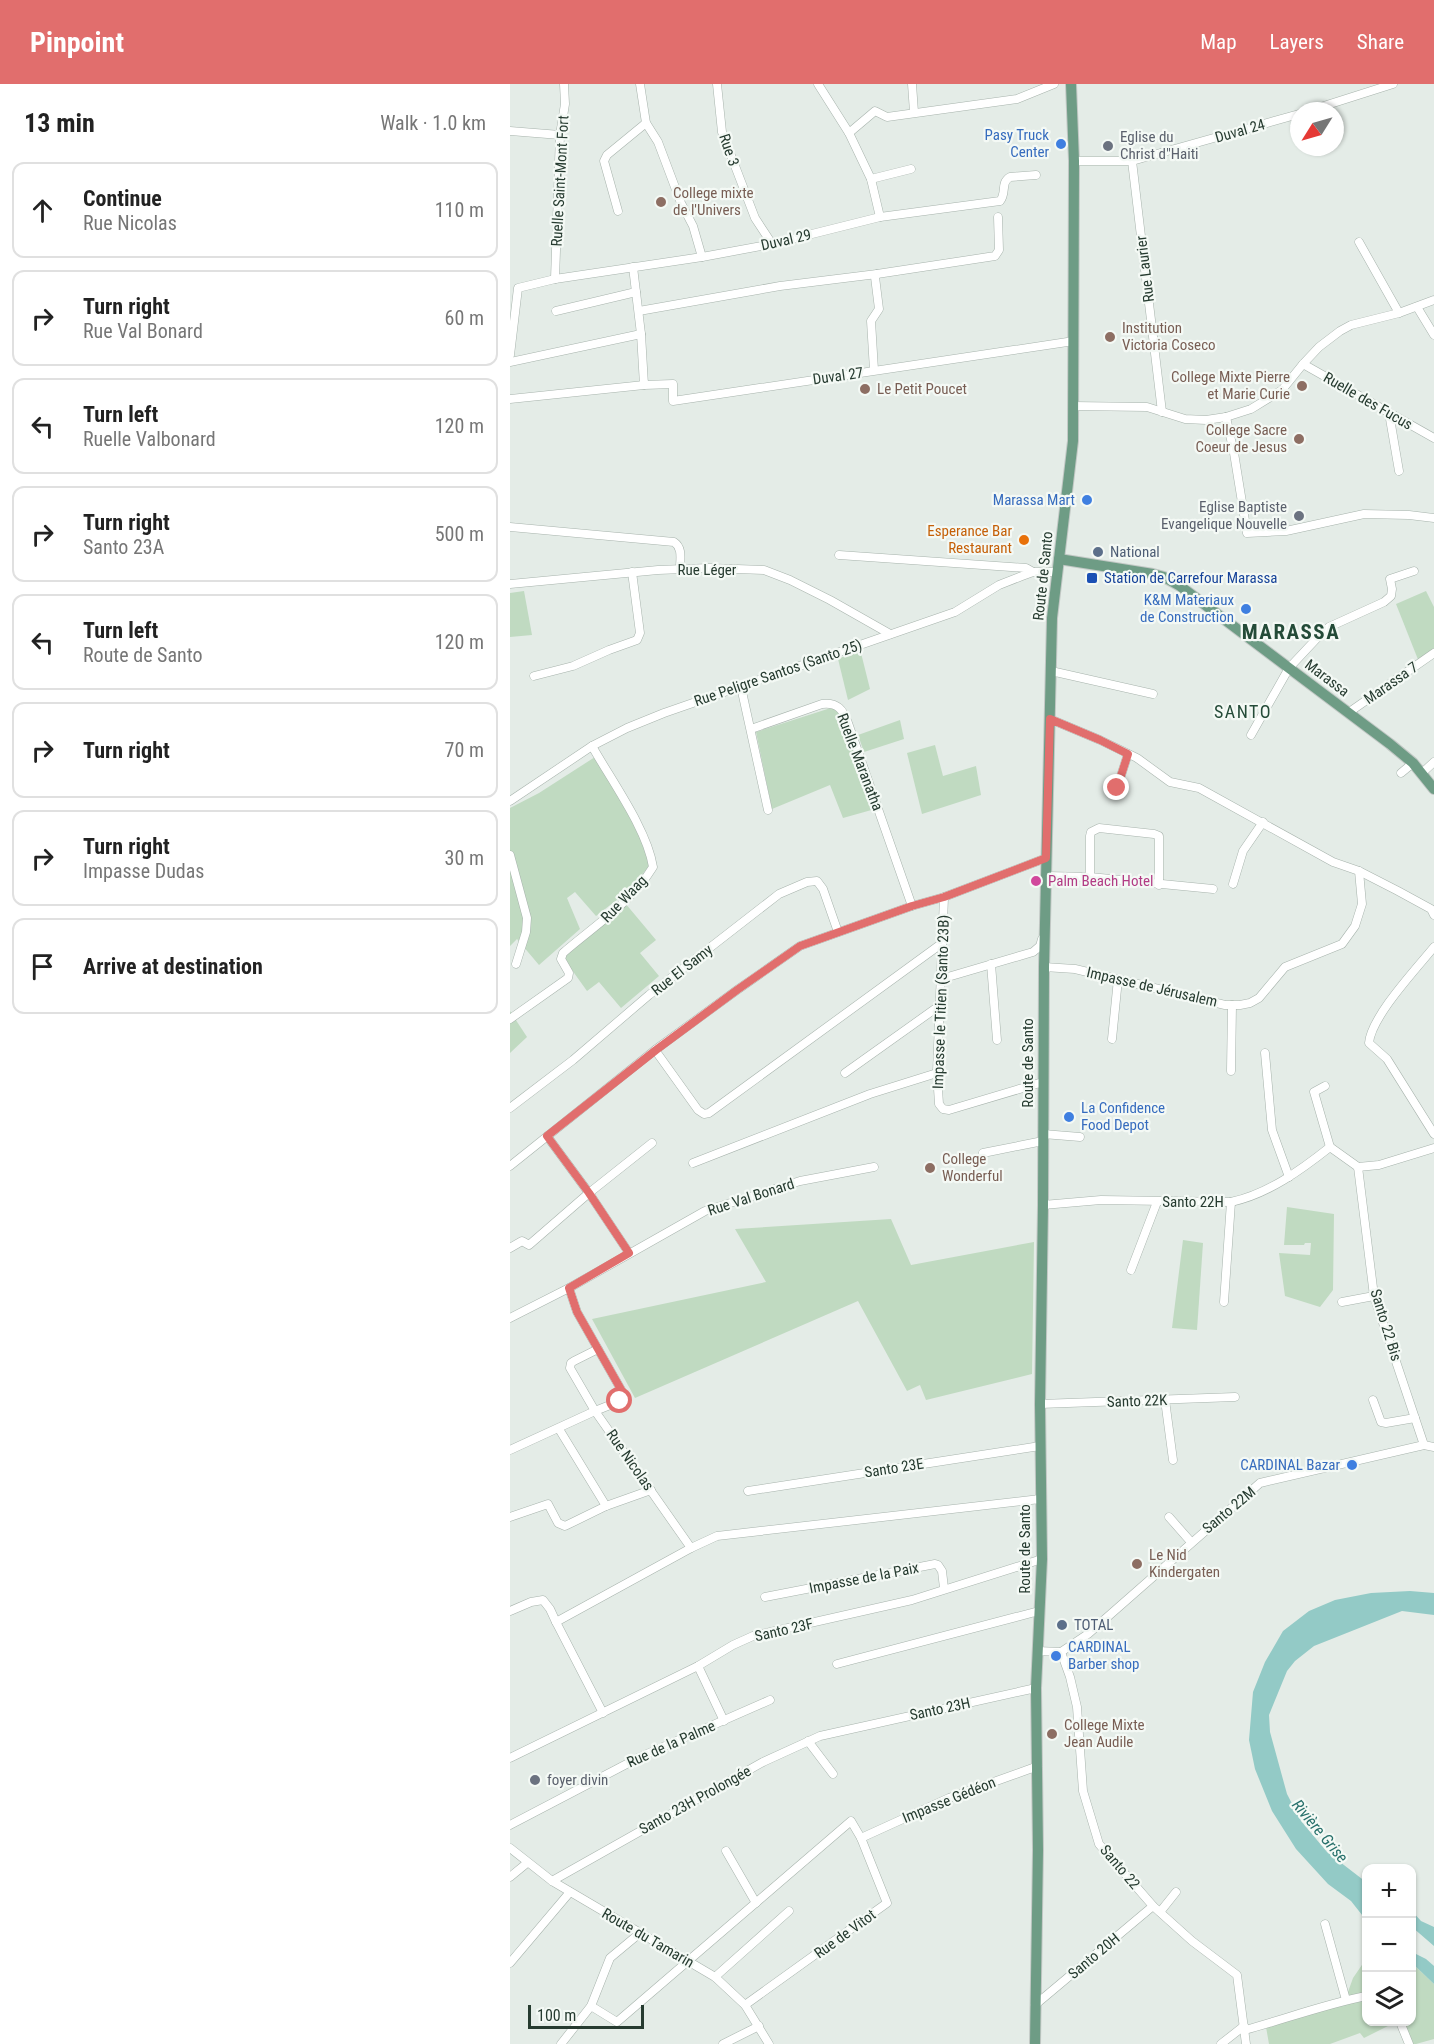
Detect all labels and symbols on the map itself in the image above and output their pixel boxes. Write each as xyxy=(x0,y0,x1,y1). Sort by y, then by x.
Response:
north arrow xyxy=(1290,102,1344,156)
street label: Ruelle Saint-Mont Fort xyxy=(548,115,572,247)
street label: Duval 24 xyxy=(1213,115,1267,147)
place label: Pasy Truck Center xyxy=(985,126,1049,161)
place label: Eglise du Christ d"Haiti xyxy=(1120,128,1199,163)
street label: Rue 3 xyxy=(715,131,743,169)
marker: Pasy Truck Center xyxy=(1054,137,1068,151)
marker: Eglise du Christ d"Haiti xyxy=(1101,139,1115,153)
place label: College mixte de l'Univers xyxy=(673,184,754,219)
marker: College mixte de l'Univers xyxy=(654,195,668,209)
street label: Duval 29 xyxy=(759,225,813,255)
street label: Rue Laurier xyxy=(1132,234,1158,303)
place label: Institution Victoria Coseco xyxy=(1122,319,1216,354)
marker: Institution Victoria Coseco xyxy=(1103,330,1117,344)
street label: Duval 27 xyxy=(811,364,865,388)
place label: College Mixte Pierre et Marie Curie xyxy=(1171,368,1290,403)
street label: Ruelle des Fucus xyxy=(1320,368,1416,434)
marker: College Mixte Pierre et Marie Curie xyxy=(1295,379,1309,393)
place label: Le Petit Poucet xyxy=(877,380,967,398)
marker: Le Petit Poucet xyxy=(858,382,872,396)
place label: College Sacre Coeur de Jesus xyxy=(1196,421,1287,456)
marker: College Sacre Coeur de Jesus xyxy=(1292,432,1306,446)
place label: Marassa Mart xyxy=(993,491,1075,509)
marker: Marassa Mart xyxy=(1080,493,1094,507)
place label: Eglise Baptiste Evangelique Nouvelle xyxy=(1161,498,1287,533)
marker: Eglise Baptiste Evangelique Nouvelle xyxy=(1292,509,1306,523)
place label: Esperance Bar Restaurant xyxy=(927,522,1012,557)
street label: Route de Santo xyxy=(1029,530,1057,622)
marker: Esperance Bar Restaurant xyxy=(1017,533,1031,547)
place label: National xyxy=(1110,543,1160,561)
marker: National xyxy=(1091,545,1105,559)
street label: Rue Léger xyxy=(678,561,737,579)
place label: Station de Carrefour Marassa xyxy=(1104,569,1278,587)
marker: Station de Carrefour Marassa xyxy=(1085,571,1099,585)
place label: K&M Materiaux de Construction xyxy=(1140,591,1234,626)
marker: K&M Materiaux de Construction xyxy=(1239,602,1253,616)
district label: MARASSA xyxy=(1242,620,1340,644)
street label: Rue Peligre Santos (Santo 25) xyxy=(692,636,864,710)
street label: Marassa xyxy=(1301,656,1353,700)
street label: Marassa 7 xyxy=(1361,658,1421,708)
district label: SANTO xyxy=(1214,701,1272,722)
street label: Ruelle Maranatha xyxy=(833,711,887,813)
route end xyxy=(1103,774,1129,800)
street label: Rue Waag xyxy=(597,872,651,926)
place label: Palm Beach Hotel xyxy=(1048,872,1153,890)
marker: Palm Beach Hotel xyxy=(1029,874,1043,888)
street label: Impasse le Titien (Santo 23B) xyxy=(929,915,953,1089)
street label: Rue El Samy xyxy=(648,941,716,999)
street label: Impasse de Jérusalem xyxy=(1085,963,1219,1011)
street label: Route de Santo xyxy=(1019,1018,1037,1108)
place label: La Confidence Food Depot xyxy=(1081,1099,1165,1134)
marker: La Confidence Food Depot xyxy=(1062,1110,1076,1124)
place label: College Wonderful xyxy=(942,1150,1003,1185)
marker: College Wonderful xyxy=(923,1161,937,1175)
street label: Rue Val Bonard xyxy=(705,1175,797,1219)
street label: Santo 22H xyxy=(1162,1193,1224,1211)
street label: Santo 22 Bis xyxy=(1367,1287,1406,1363)
route start xyxy=(606,1387,632,1413)
street label: Santo 22K xyxy=(1106,1391,1168,1411)
street label: Rue Nicolas xyxy=(602,1426,658,1494)
street label: Santo 23E xyxy=(863,1454,925,1482)
place label: CARDINAL Bazar xyxy=(1240,1456,1340,1474)
marker: CARDINAL Bazar xyxy=(1345,1458,1359,1472)
street label: Santo 22M xyxy=(1199,1483,1259,1537)
street label: Route de Santo xyxy=(1016,1504,1034,1594)
place label: Le Nid Kindergaten xyxy=(1149,1546,1220,1581)
marker: Le Nid Kindergaten xyxy=(1130,1557,1144,1571)
street label: Impasse de la Paix xyxy=(808,1558,921,1597)
street label: Santo 23F xyxy=(753,1615,815,1645)
place label: TOTAL xyxy=(1074,1616,1113,1634)
marker: TOTAL xyxy=(1055,1618,1069,1632)
place label: CARDINAL Barber shop xyxy=(1068,1638,1139,1673)
marker: CARDINAL Barber shop xyxy=(1049,1649,1063,1663)
street label: Santo 23H xyxy=(908,1694,972,1724)
street label: Rue de la Palme xyxy=(624,1716,718,1772)
place label: College Mixte Jean Audile xyxy=(1064,1716,1145,1751)
marker: College Mixte Jean Audile xyxy=(1045,1727,1059,1741)
street label: Santo 23H Prolongée xyxy=(636,1762,754,1838)
place label: foyer divin xyxy=(547,1771,608,1789)
marker: foyer divin xyxy=(528,1773,542,1787)
street label: Impasse Gédéon xyxy=(900,1773,998,1827)
water label: Rivière Grise xyxy=(1288,1796,1352,1866)
street label: Santo 22 xyxy=(1096,1841,1144,1893)
street label: Route du Tamarin xyxy=(599,1904,697,1972)
street label: Rue de Vitot xyxy=(811,1906,879,1962)
street label: Santo 20H xyxy=(1065,1929,1123,1983)
scale bar xyxy=(528,2002,644,2030)

